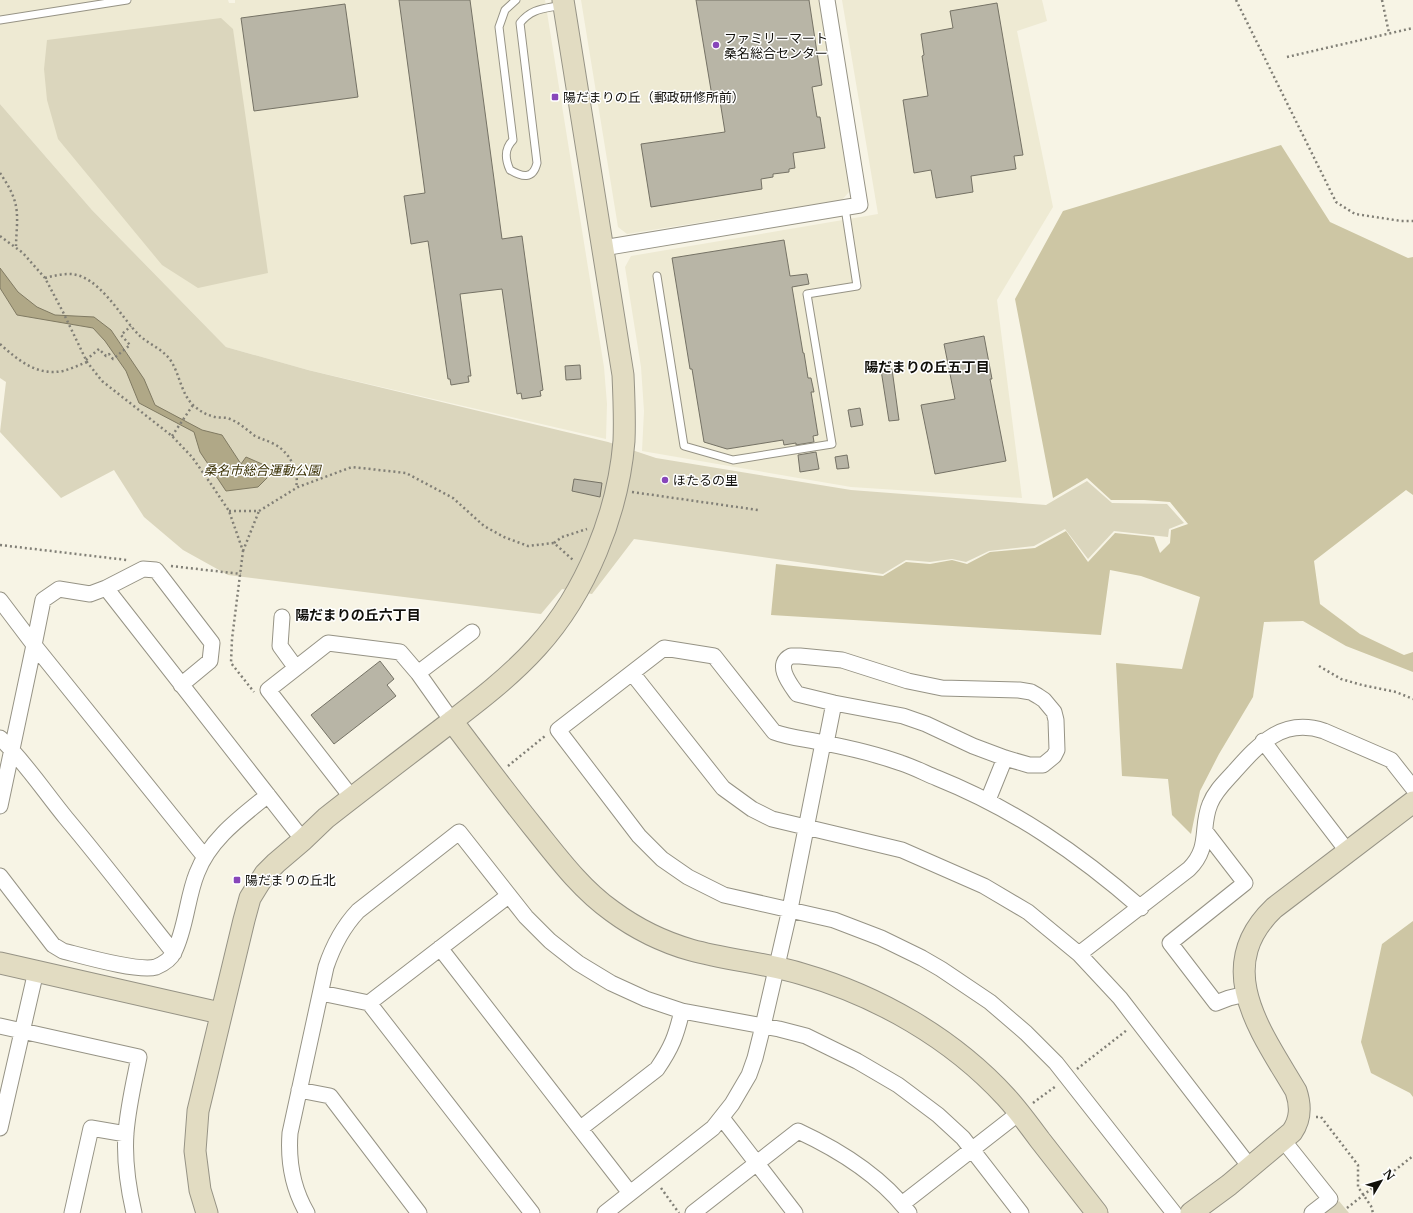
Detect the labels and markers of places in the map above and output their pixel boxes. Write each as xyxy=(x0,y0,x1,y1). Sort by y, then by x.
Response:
place label: ファミリーマート 桑名総合センター xyxy=(724,30,828,62)
marker: ファミリーマート 桑名総合センター xyxy=(711,40,721,50)
place label: 陽だまりの丘（郵政研修所前） xyxy=(563,89,745,106)
marker: 陽だまりの丘（郵政研修所前） xyxy=(550,92,560,102)
place label: ほたるの里 xyxy=(673,472,738,489)
marker: ほたるの里 xyxy=(660,475,670,485)
place label: 陽だまりの丘北 xyxy=(245,872,336,889)
marker: 陽だまりの丘北 xyxy=(232,875,242,885)

